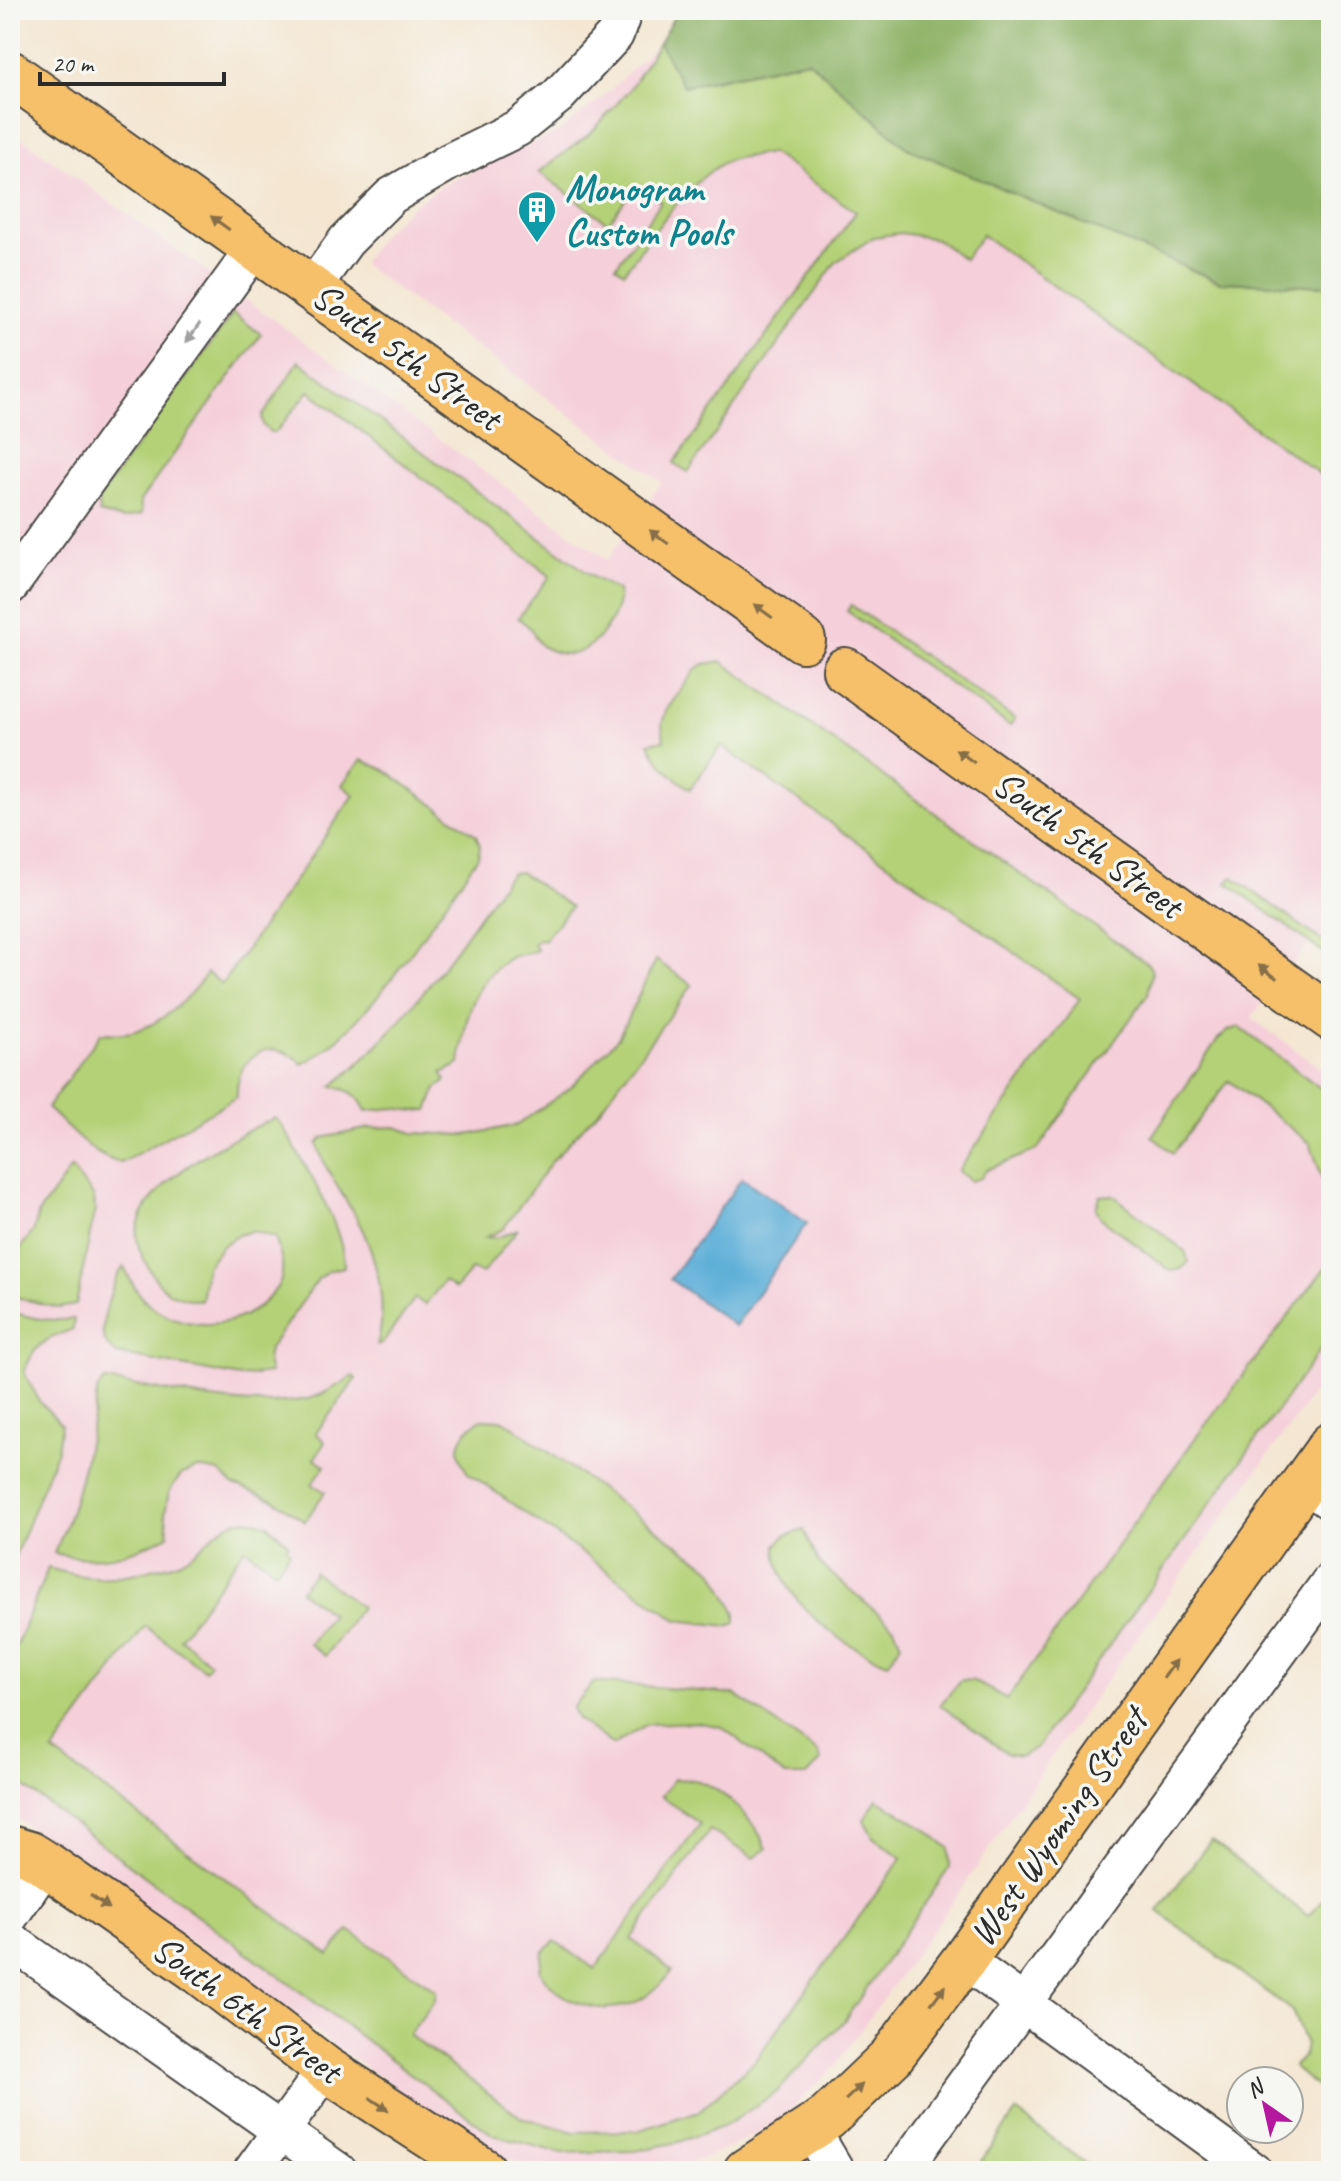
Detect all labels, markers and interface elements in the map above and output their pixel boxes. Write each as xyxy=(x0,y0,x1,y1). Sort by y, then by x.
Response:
scale bar xyxy=(40,36,224,86)
text: 20 m xyxy=(52,49,95,79)
place label: Monogram Custom Pools xyxy=(565,165,735,256)
building icon: Monogram Custom Pools xyxy=(516,189,558,244)
one-way arrow xyxy=(209,216,230,231)
street label: South 5th Street xyxy=(303,272,514,442)
one-way arrow xyxy=(185,323,201,344)
one-way arrow xyxy=(649,530,670,545)
one-way arrow xyxy=(752,603,774,619)
one-way arrow xyxy=(954,748,976,764)
street label: South 5th Street xyxy=(984,760,1195,930)
one-way arrow xyxy=(1257,965,1278,980)
one-way arrow xyxy=(1162,1659,1178,1680)
street label: West Wyoming Street xyxy=(959,1695,1161,1955)
one-way arrow xyxy=(90,1894,111,1909)
street label: South 6th Street xyxy=(143,1925,354,2095)
one-way arrow xyxy=(929,1985,945,2005)
north arrow xyxy=(1225,2065,1305,2145)
text: N xyxy=(1241,2072,1271,2105)
one-way arrow xyxy=(844,2084,863,2102)
one-way arrow xyxy=(368,2096,389,2111)

